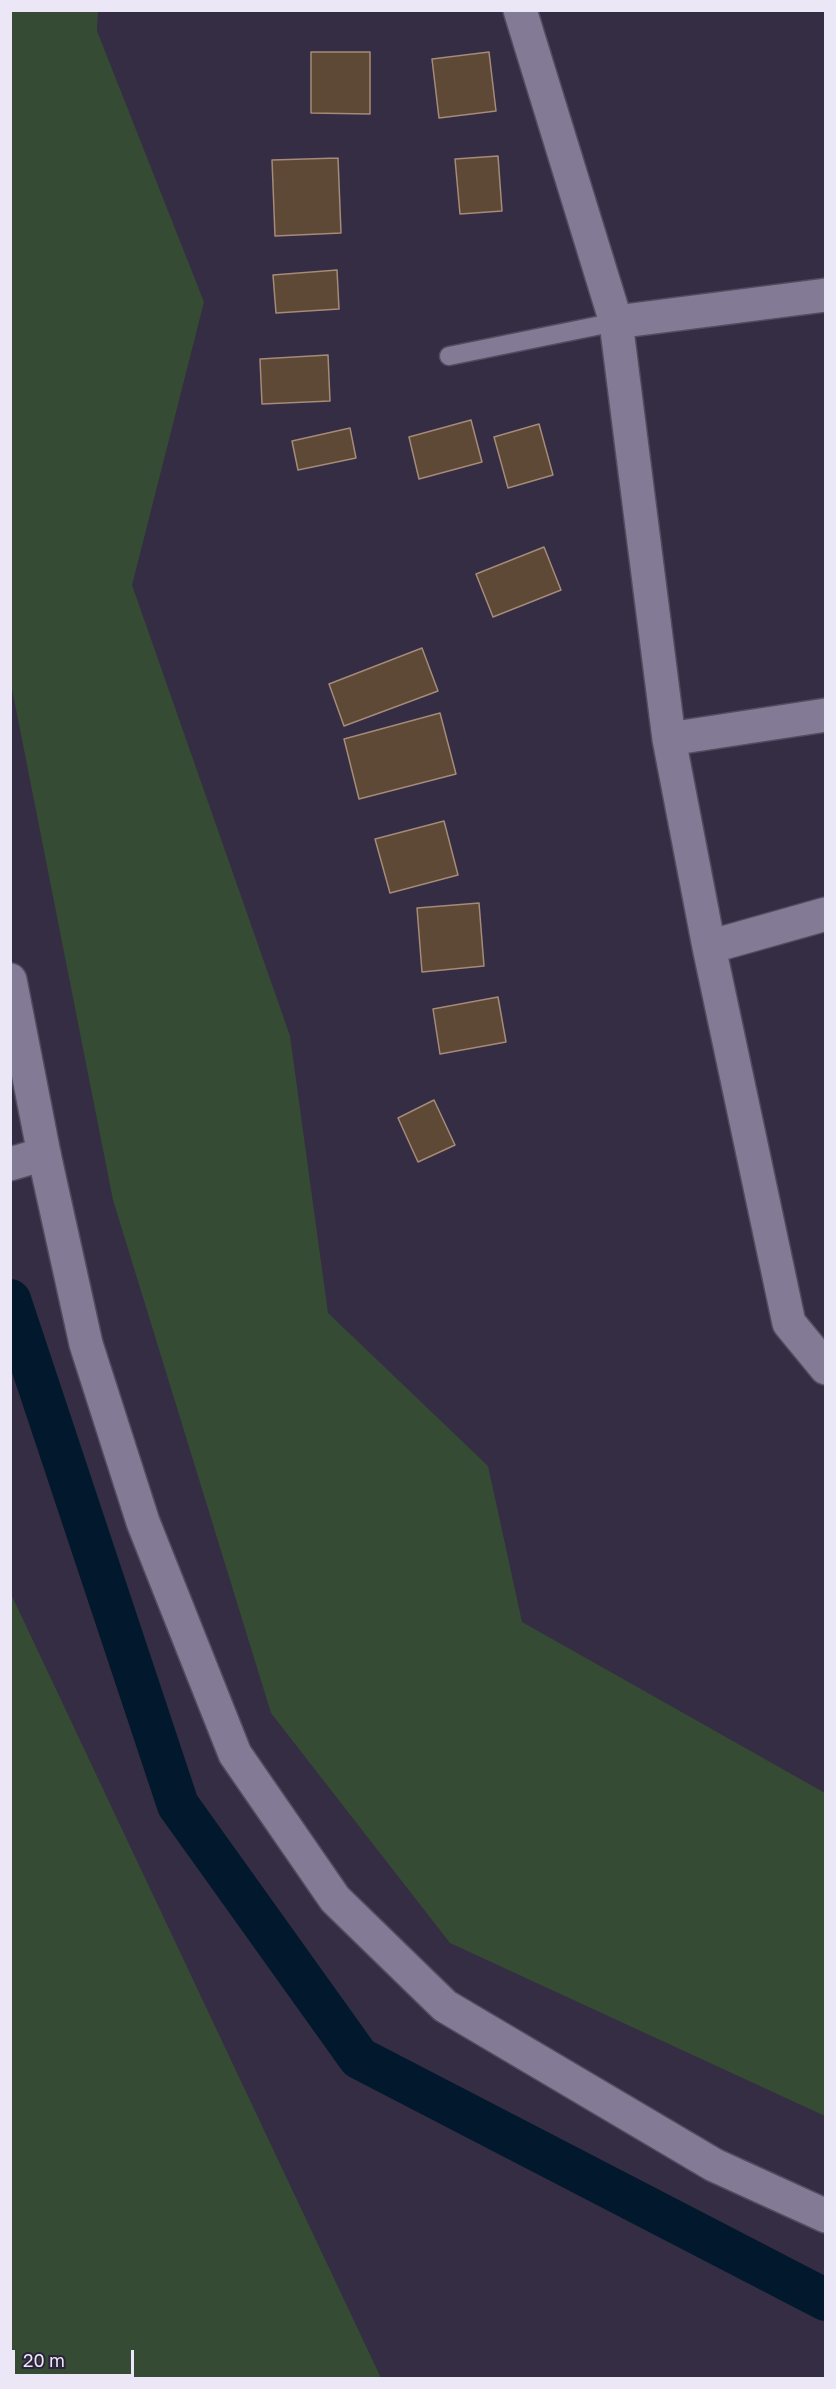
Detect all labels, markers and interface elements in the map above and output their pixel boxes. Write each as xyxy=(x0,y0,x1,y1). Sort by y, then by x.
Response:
scale bar xyxy=(15,2338,136,2376)
text: 20 m xyxy=(23,2349,65,2371)

